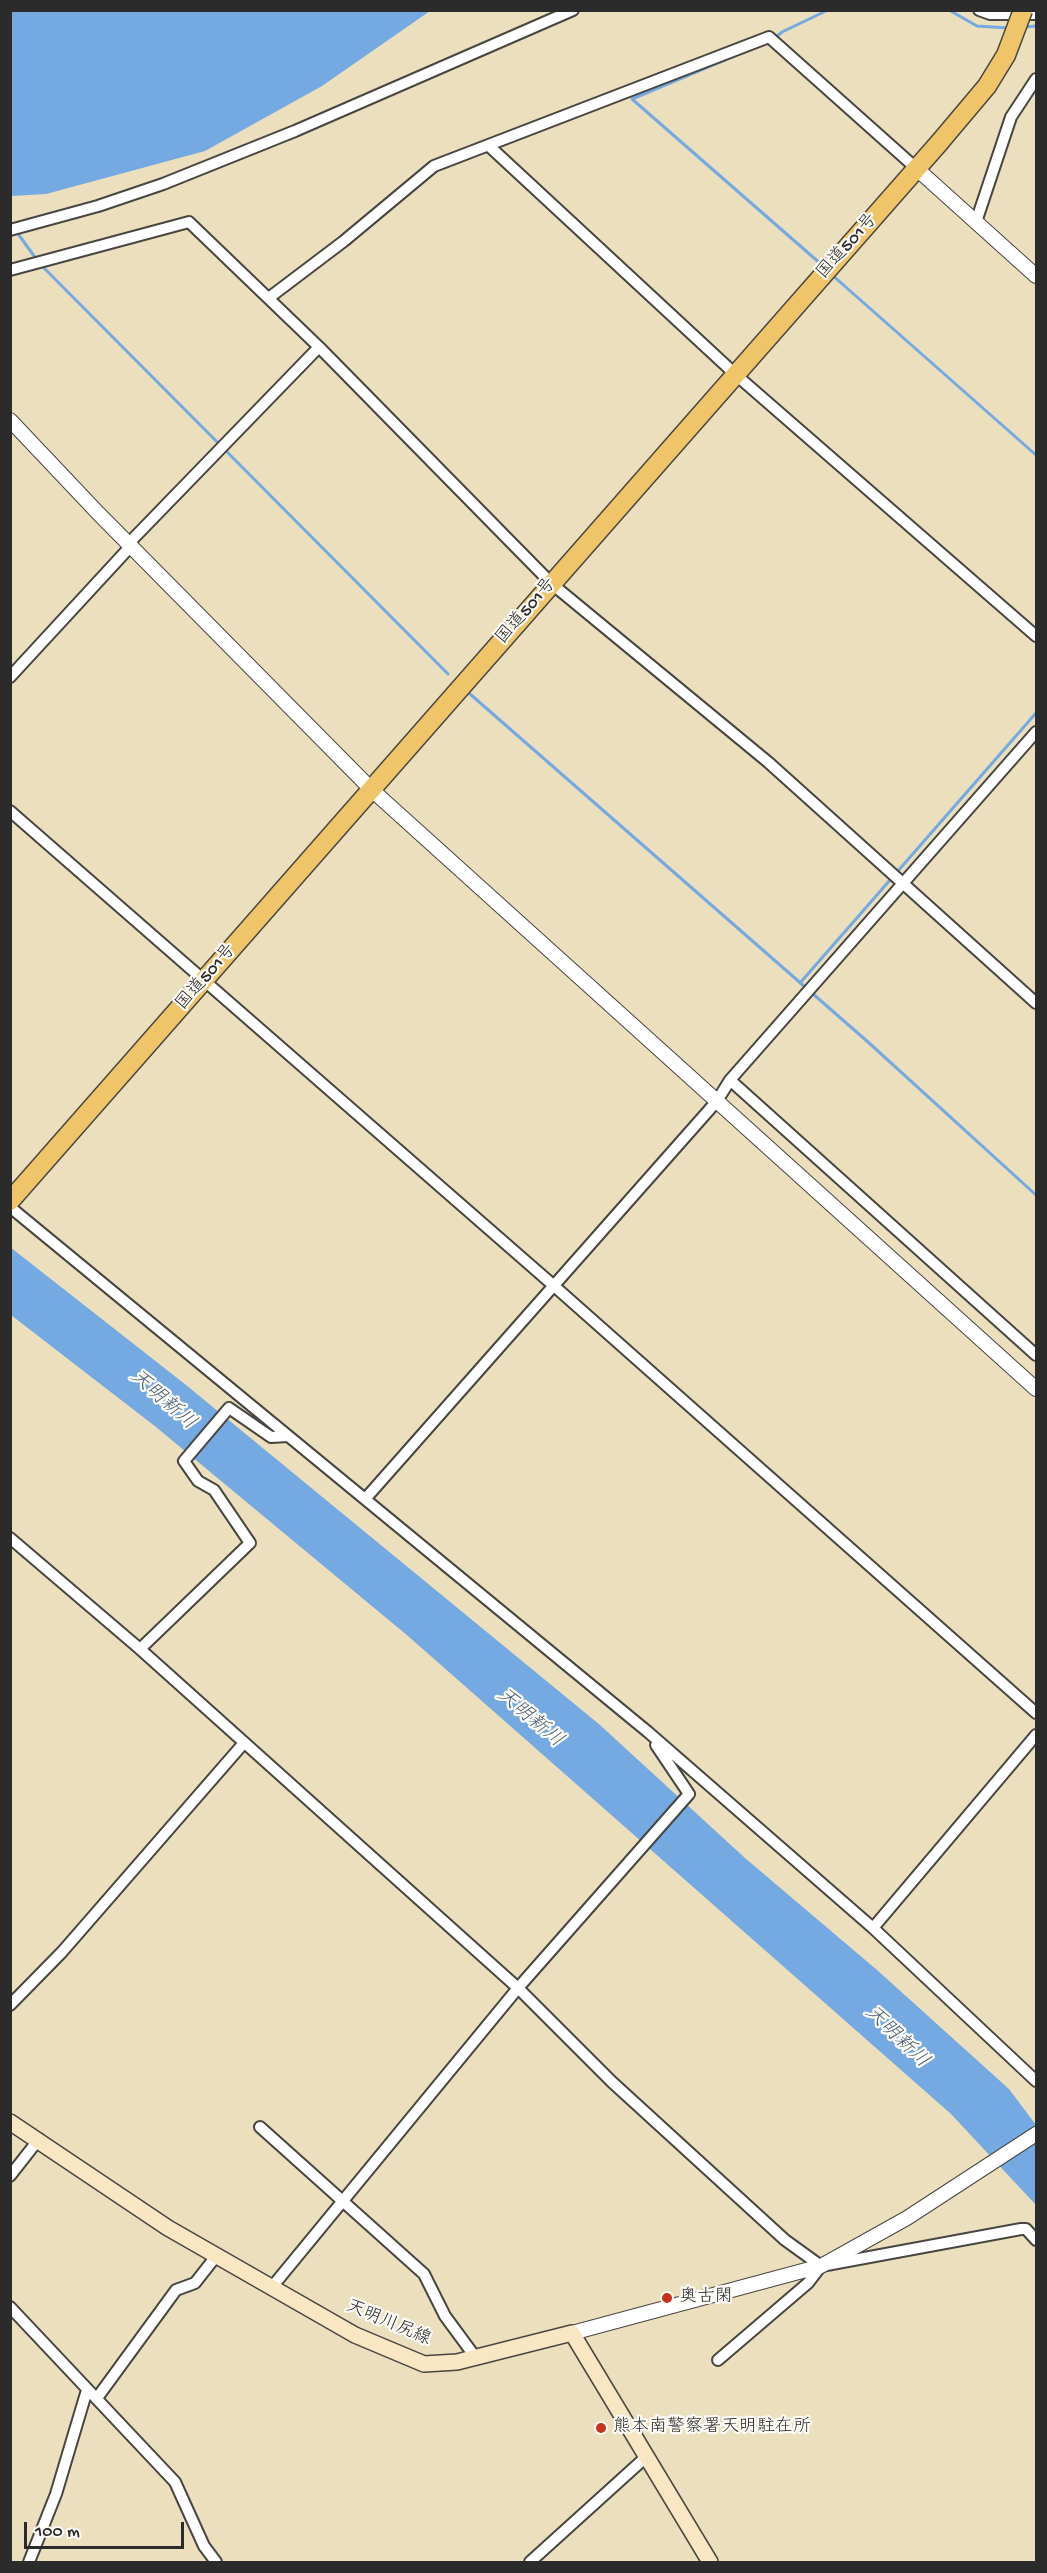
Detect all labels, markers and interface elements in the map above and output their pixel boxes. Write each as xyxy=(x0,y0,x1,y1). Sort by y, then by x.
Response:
street label: 国道501号 xyxy=(813,210,883,284)
street label: 国道501号 xyxy=(492,574,562,650)
street label: 国道501号 xyxy=(172,940,242,1016)
water label: 天明新川 xyxy=(124,1366,200,1436)
water label: 天明新川 xyxy=(491,1684,567,1754)
water label: 天明新川 xyxy=(859,2002,933,2074)
place label: 奥古閑 xyxy=(679,2287,733,2309)
marker: 奥古閑 xyxy=(660,2291,674,2305)
street label: 天明川尻線 xyxy=(342,2296,434,2352)
place label: 熊本南警察署天明駐在所 xyxy=(613,2417,811,2439)
marker: 熊本南警察署天明駐在所 xyxy=(594,2421,608,2435)
scale bar xyxy=(27,2510,188,2548)
text: 100 m xyxy=(35,2522,80,2543)

